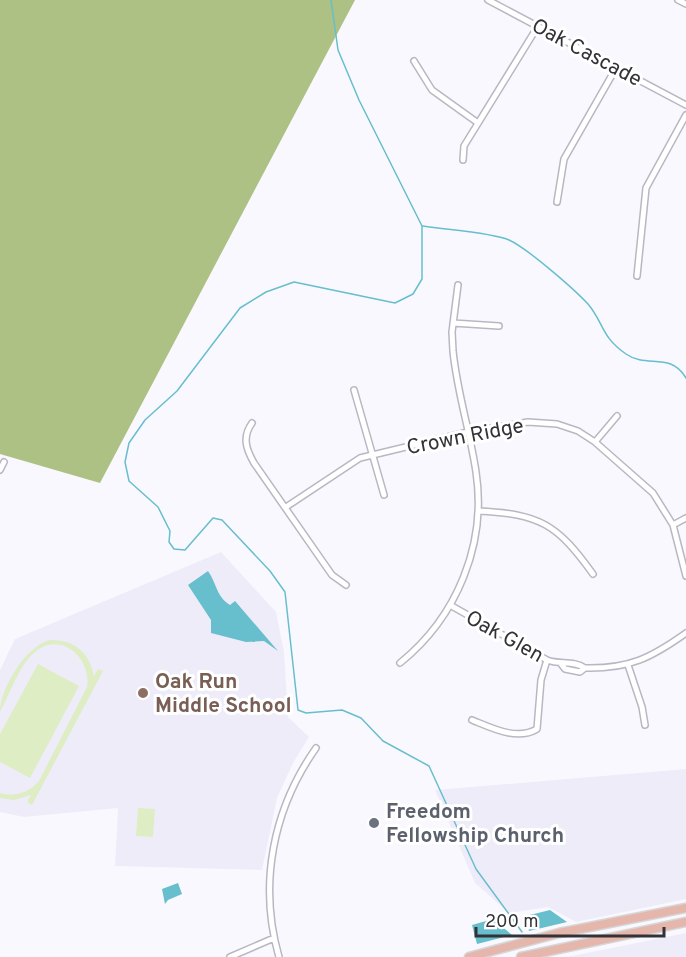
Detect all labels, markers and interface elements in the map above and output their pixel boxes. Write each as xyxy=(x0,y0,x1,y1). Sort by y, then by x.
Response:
street label: Oak Cascade xyxy=(526,13,646,94)
street label: Crown Ridge xyxy=(404,413,526,462)
street label: Oak Glen xyxy=(460,605,548,670)
place label: Oak Run Middle School xyxy=(155,669,292,720)
marker: Oak Run Middle School xyxy=(136,686,150,700)
place label: Freedom Fellowship Church xyxy=(386,799,564,850)
marker: Freedom Fellowship Church xyxy=(367,816,381,830)
scale bar xyxy=(476,900,664,938)
text: 200 m xyxy=(485,911,538,934)

